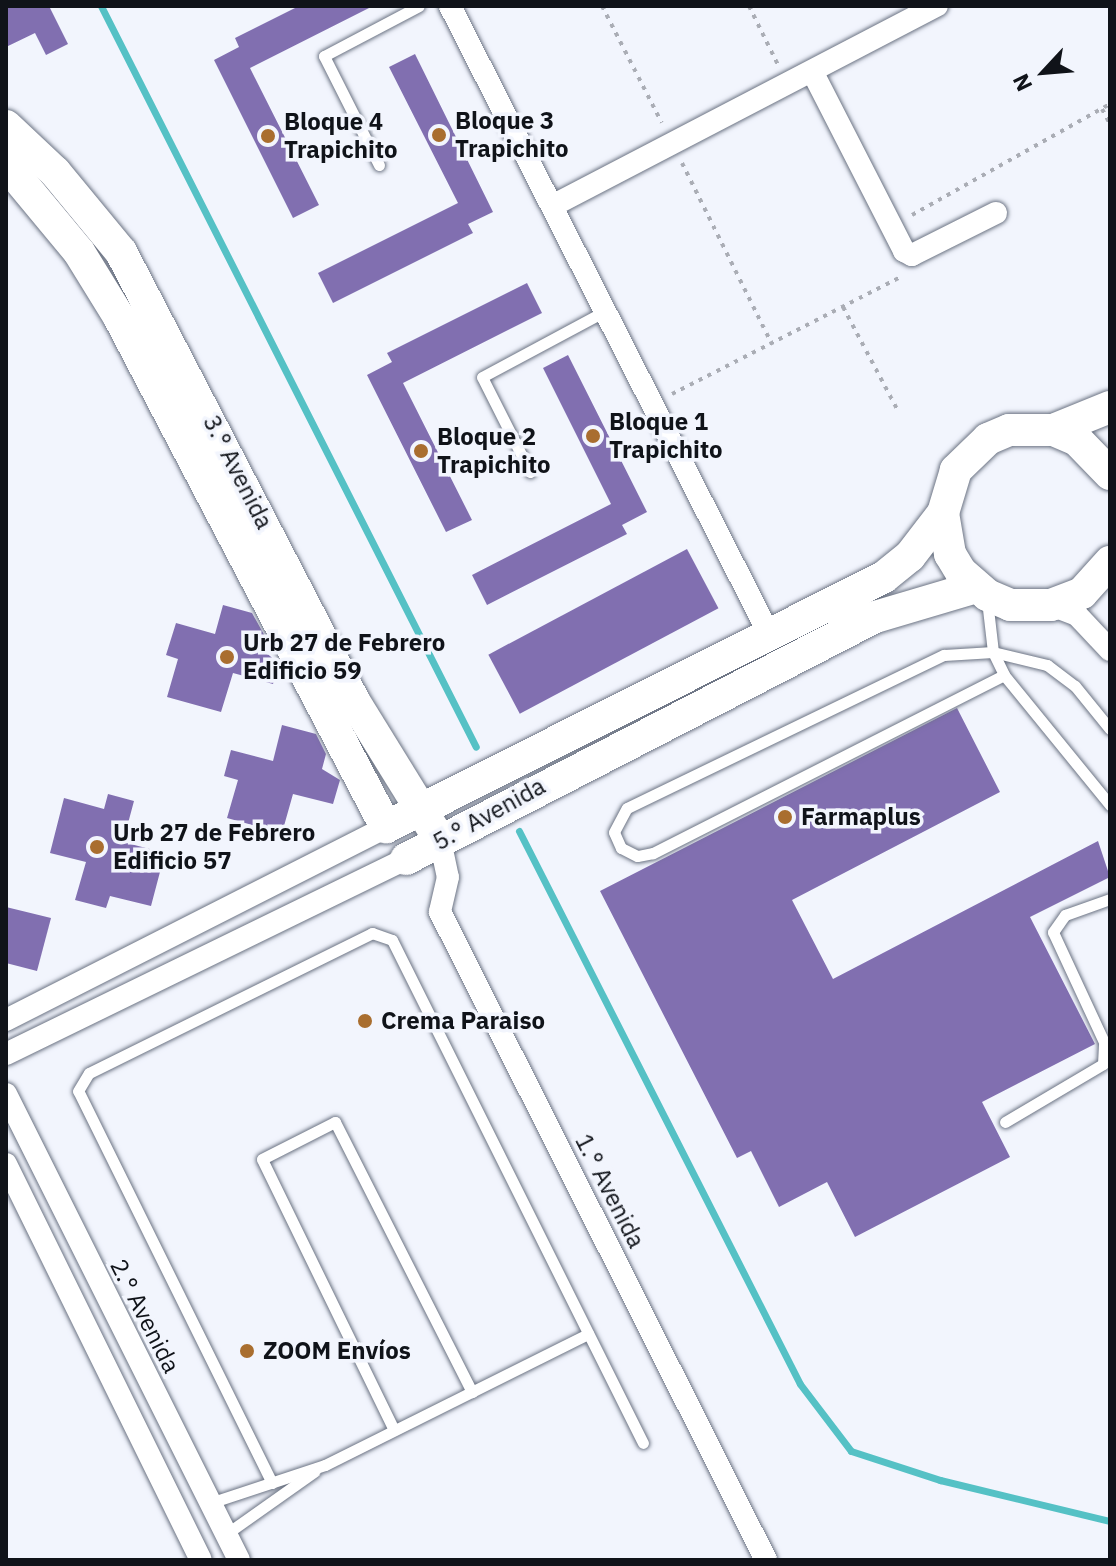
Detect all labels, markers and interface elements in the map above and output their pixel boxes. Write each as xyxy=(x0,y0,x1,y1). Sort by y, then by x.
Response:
north arrow xyxy=(1004,32,1084,112)
text: N xyxy=(1005,69,1039,96)
place label: Bloque 3 Trapichito xyxy=(455,107,569,163)
place label: Bloque 4 Trapichito xyxy=(284,108,398,164)
marker: Bloque 3 Trapichito xyxy=(430,126,448,144)
marker: Bloque 4 Trapichito xyxy=(259,127,277,145)
place label: Bloque 1 Trapichito xyxy=(609,408,723,464)
street label: 3.° Avenida xyxy=(197,410,279,534)
place label: Bloque 2 Trapichito xyxy=(437,423,551,479)
marker: Bloque 1 Trapichito xyxy=(584,427,602,445)
marker: Bloque 2 Trapichito xyxy=(412,442,430,460)
place label: Urb 27 de Febrero Edificio 59 xyxy=(243,629,445,685)
marker: Urb 27 de Febrero Edificio 59 xyxy=(218,648,236,666)
street label: 5.° Avenida xyxy=(428,771,550,857)
place label: Farmaplus xyxy=(801,803,921,831)
marker: Farmaplus xyxy=(776,808,794,826)
place label: Urb 27 de Febrero Edificio 57 xyxy=(113,819,315,875)
marker: Urb 27 de Febrero Edificio 57 xyxy=(88,838,106,856)
place label: Crema Paraiso xyxy=(381,1007,545,1035)
marker: Crema Paraiso xyxy=(356,1012,374,1030)
street label: 1.° Avenida xyxy=(569,1129,651,1253)
street label: 2.° Avenida xyxy=(104,1254,186,1378)
place label: ZOOM Envíos xyxy=(263,1337,411,1365)
marker: ZOOM Envíos xyxy=(238,1342,256,1360)

